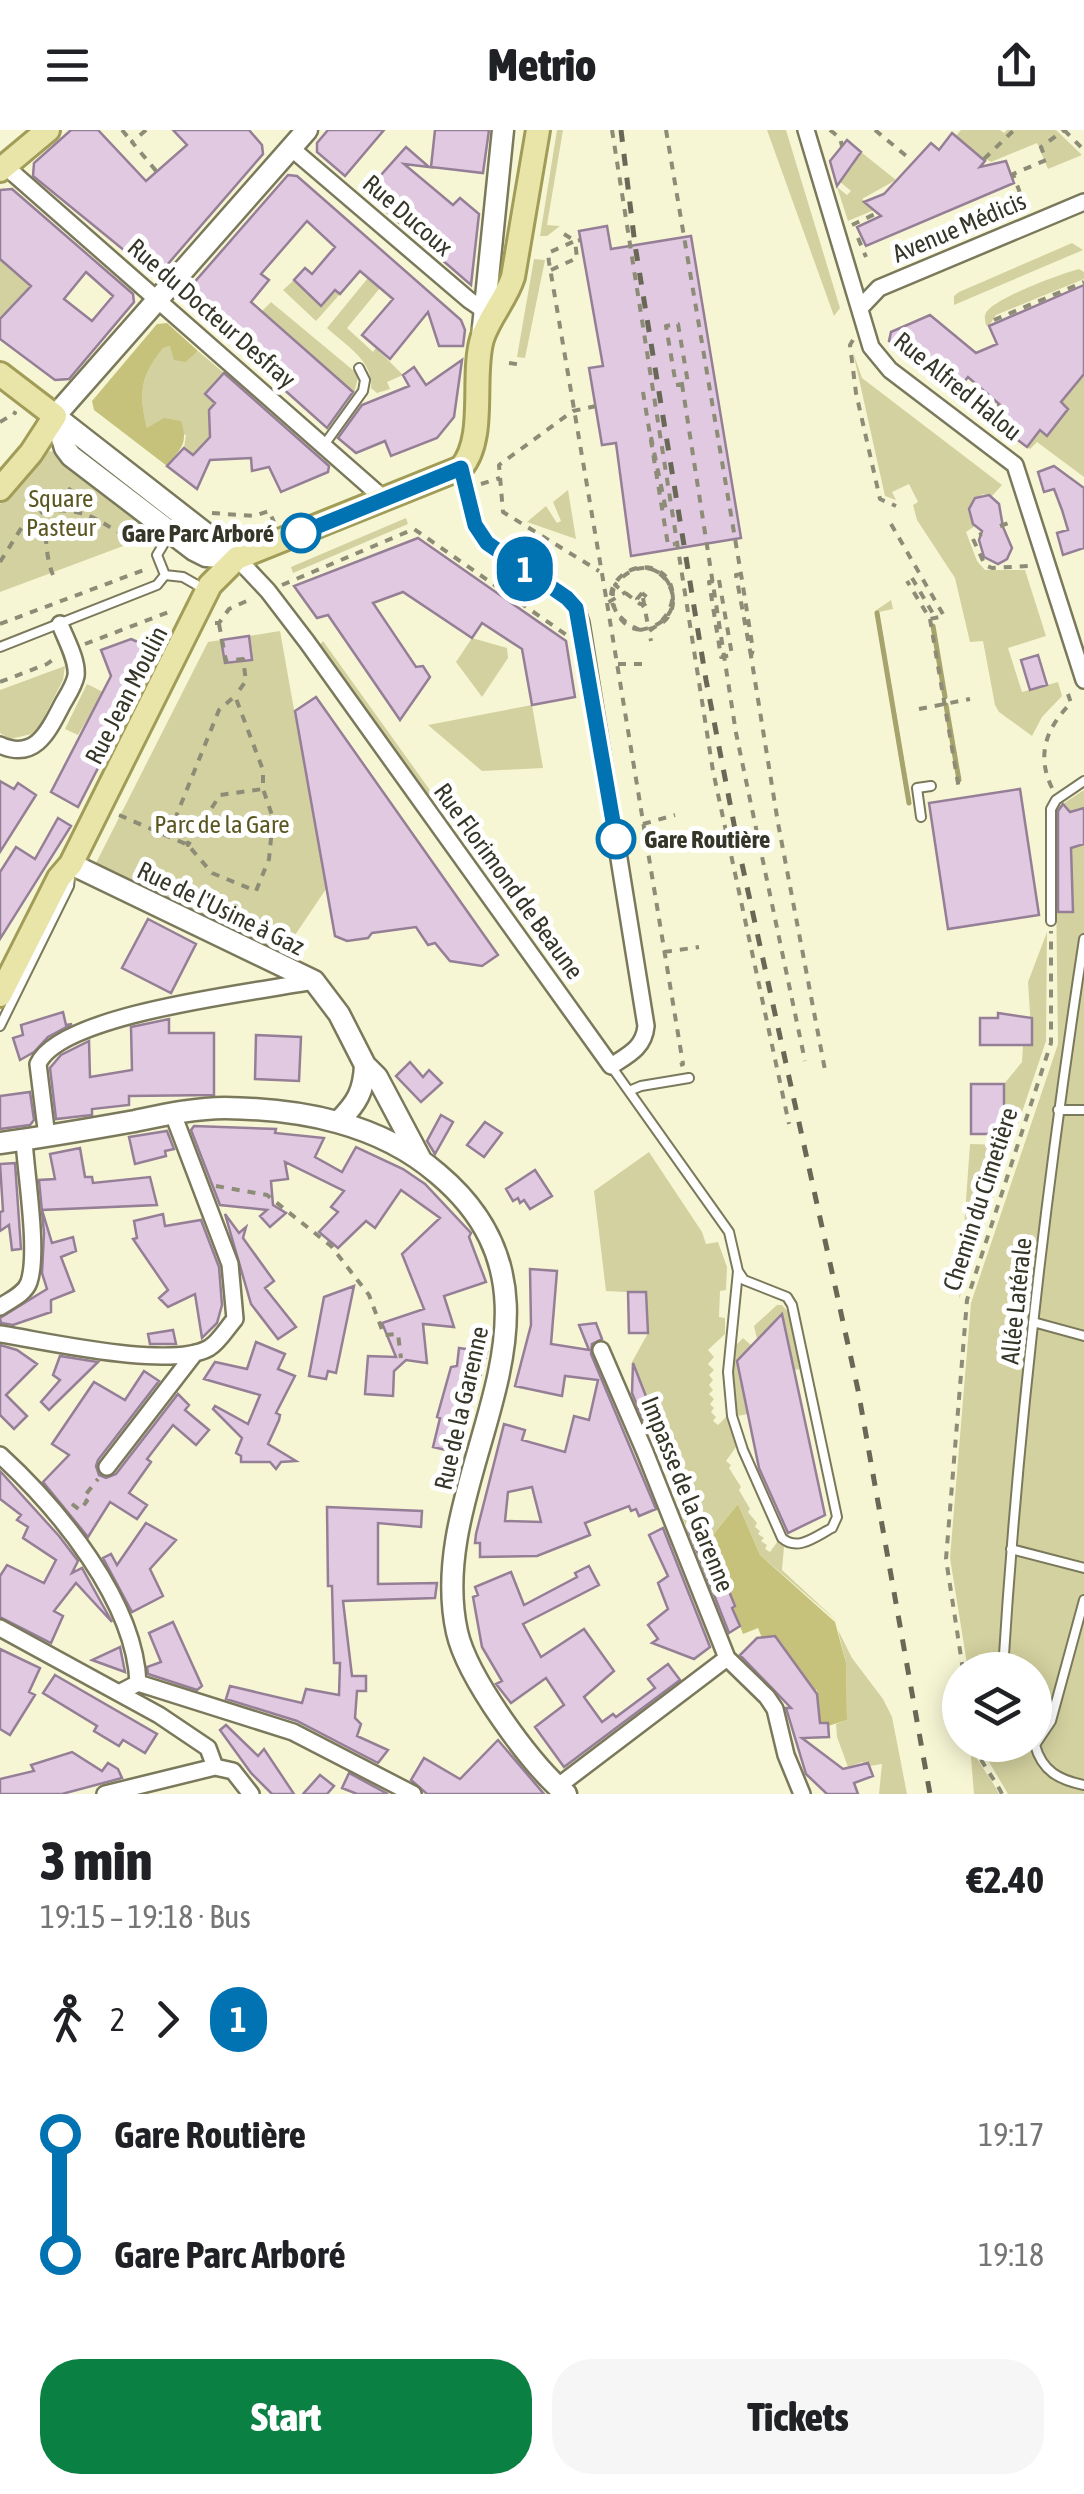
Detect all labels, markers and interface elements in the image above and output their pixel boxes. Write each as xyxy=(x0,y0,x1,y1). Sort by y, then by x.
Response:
icon: menu xyxy=(40,38,95,93)
icon: share xyxy=(989,38,1044,93)
text: Metrio xyxy=(488,39,596,91)
street label: Rue Ducoux xyxy=(358,169,458,261)
street label: Avenue Médicis xyxy=(888,186,1030,268)
street label: Rue du Docteur Desfray xyxy=(123,233,301,393)
street label: Rue Alfred Halou xyxy=(889,326,1027,446)
park label: Square Pasteur xyxy=(26,484,97,541)
marker: Gare Parc Arboré xyxy=(282,514,320,552)
place label: Gare Parc Arboré xyxy=(122,519,274,547)
line badge: 1 xyxy=(492,536,558,602)
text: 1 xyxy=(517,549,533,589)
street label: Rue Jean Moulin xyxy=(79,621,173,769)
street label: Rue Florimond de Beaune xyxy=(429,778,589,984)
park label: Parc de la Gare xyxy=(154,810,290,838)
marker: Gare Routière xyxy=(597,820,635,858)
place label: Gare Routière xyxy=(644,825,770,853)
street label: Rue de l'Usine à Gaz xyxy=(133,856,309,960)
street label: Chemin du Cimetière xyxy=(937,1104,1023,1294)
street label: Allée Latérale xyxy=(995,1236,1037,1366)
street label: Rue de la Garenne xyxy=(429,1324,493,1492)
street label: Impasse de la Garenne xyxy=(636,1392,740,1596)
map controls xyxy=(942,1652,1052,1762)
button: layers xyxy=(942,1652,1052,1762)
text: 3 min xyxy=(40,1829,152,1892)
text: €2.40 xyxy=(967,1858,1044,1901)
text: 19:15 – 19:18 · Bus xyxy=(40,1898,251,1935)
icon: walk xyxy=(40,1992,95,2047)
icon: forward xyxy=(140,1992,195,2047)
text: 1 xyxy=(230,1999,247,2039)
text: 2 xyxy=(110,2001,125,2038)
text: Gare Routière xyxy=(114,2113,306,2156)
text: 19:17 xyxy=(978,2116,1044,2153)
text: Gare Parc Arboré xyxy=(114,2233,346,2276)
text: 19:18 xyxy=(978,2236,1044,2273)
button: Start xyxy=(40,2359,532,2474)
button: Tickets xyxy=(552,2359,1044,2474)

